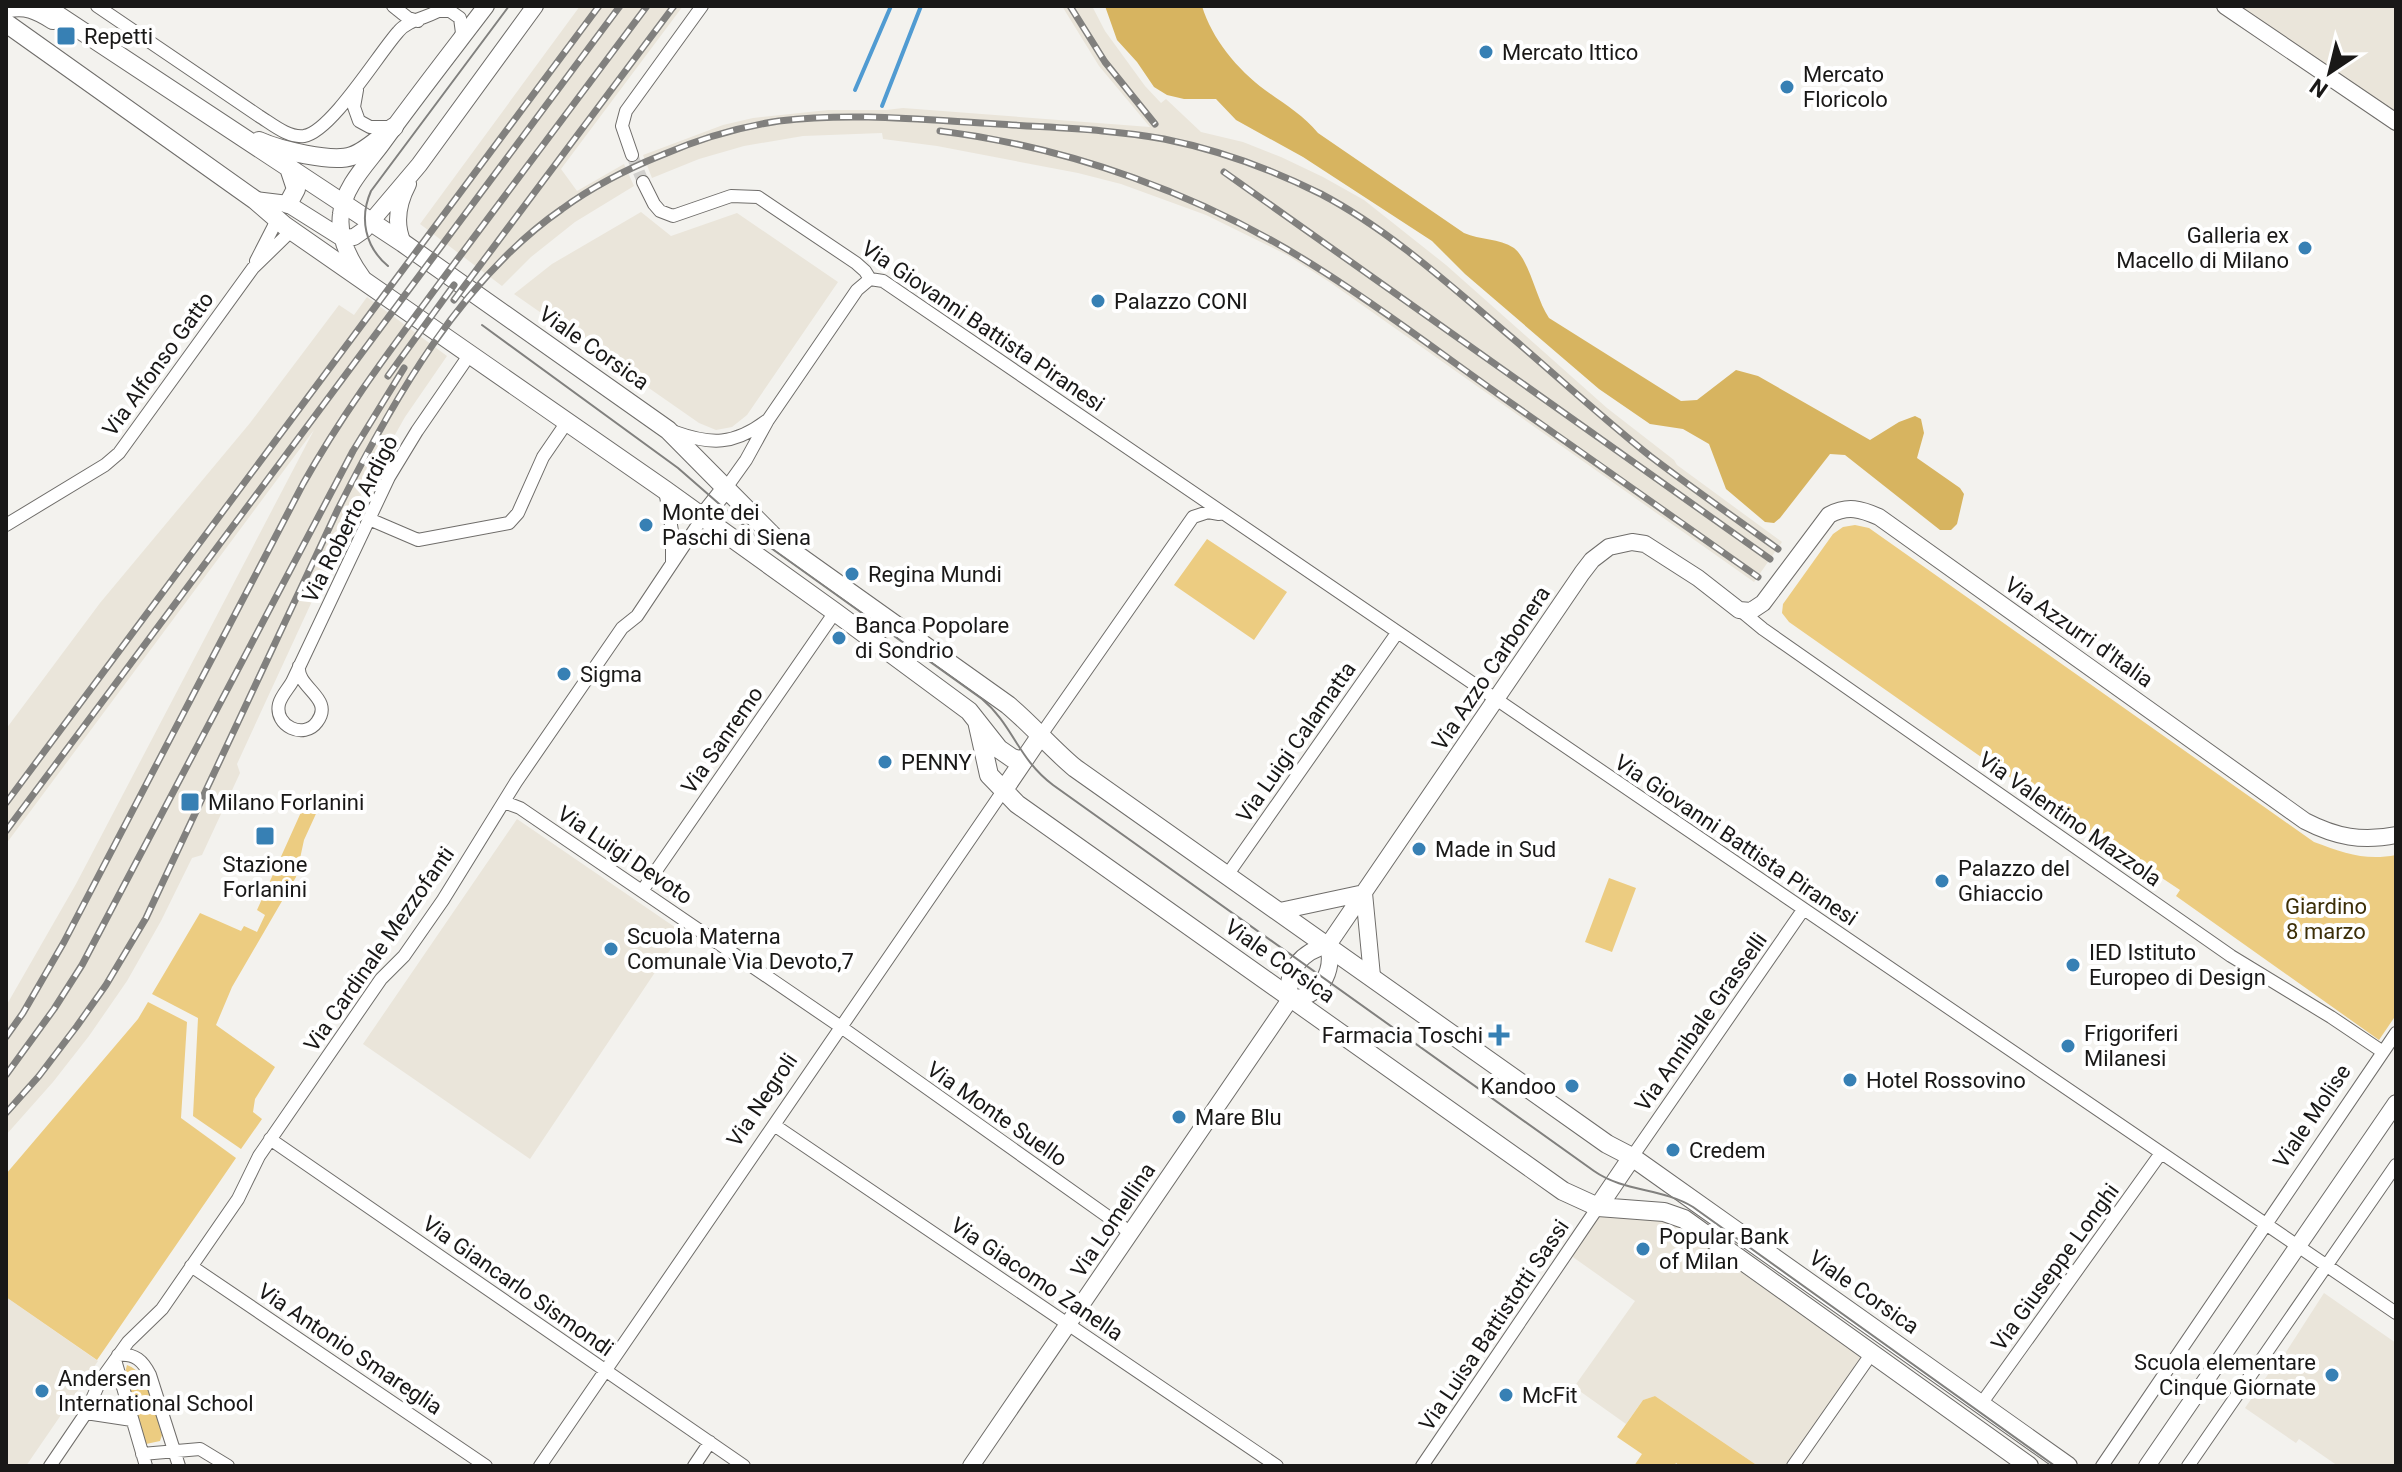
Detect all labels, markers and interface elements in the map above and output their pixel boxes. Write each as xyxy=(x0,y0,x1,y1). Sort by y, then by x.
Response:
place label: Repetti xyxy=(84,24,153,49)
marker: Repetti xyxy=(55,25,77,47)
north arrow xyxy=(2290,32,2370,112)
place label: Mercato Ittico xyxy=(1502,40,1638,65)
marker: Mercato Ittico xyxy=(1477,43,1495,61)
place label: Mercato Floricolo xyxy=(1803,62,1888,112)
text: N xyxy=(2305,73,2332,103)
marker: Mercato Floricolo xyxy=(1778,78,1796,96)
place label: Galleria ex Macello di Milano xyxy=(2116,223,2289,273)
street label: Via Giovanni Battista Piranesi xyxy=(857,235,1109,417)
marker: Galleria ex Macello di Milano xyxy=(2296,239,2314,257)
street label: Via Alfonso Gatto xyxy=(97,287,219,441)
place label: Palazzo CONI xyxy=(1114,289,1248,314)
marker: Palazzo CONI xyxy=(1089,292,1107,310)
street label: Viale Corsica xyxy=(534,301,654,395)
street label: Via Roberto Ardigò xyxy=(297,431,403,607)
place label: Monte dei Paschi di Siena xyxy=(662,500,811,550)
marker: Monte dei Paschi di Siena xyxy=(637,516,655,534)
place label: Regina Mundi xyxy=(868,562,1002,587)
marker: Regina Mundi xyxy=(843,565,861,583)
street label: Via Azzurri d'Italia xyxy=(2000,572,2158,692)
street label: Via Azzo Carbonera xyxy=(1427,581,1555,755)
place label: Banca Popolare di Sondrio xyxy=(855,613,1009,663)
marker: Banca Popolare di Sondrio xyxy=(830,629,848,647)
street label: Via Luigi Calamatta xyxy=(1231,657,1361,827)
place label: Sigma xyxy=(580,662,642,687)
marker: Sigma xyxy=(555,665,573,683)
street label: Via Sanremo xyxy=(676,682,768,798)
street label: Via Valentino Mazzola xyxy=(1974,747,2166,891)
street label: Via Giovanni Battista Piranesi xyxy=(1610,749,1862,931)
place label: PENNY xyxy=(901,750,972,775)
marker: PENNY xyxy=(876,753,894,771)
place label: Milano Forlanini xyxy=(208,790,364,815)
marker: Milano Forlanini xyxy=(179,791,201,813)
street label: Via Luigi Devoto xyxy=(553,801,697,909)
marker: Stazione Forlanini xyxy=(254,825,276,847)
place label: Made in Sud xyxy=(1435,837,1556,862)
marker: Made in Sud xyxy=(1410,840,1428,858)
street label: Via Cardinale Mezzofanti xyxy=(299,842,459,1056)
place label: Stazione Forlanini xyxy=(223,852,307,902)
place label: Palazzo del Ghiaccio xyxy=(1958,856,2070,906)
marker: Palazzo del Ghiaccio xyxy=(1933,872,1951,890)
park label: Giardino 8 marzo xyxy=(2285,894,2367,944)
street label: Viale Corsica xyxy=(1220,914,1340,1008)
place label: Scuola Materna Comunale Via Devoto,7 xyxy=(627,924,854,974)
street label: Via Annibale Grasselli xyxy=(1630,928,1772,1116)
marker: Scuola Materna Comunale Via Devoto,7 xyxy=(602,940,620,958)
place label: IED Istituto Europeo di Design xyxy=(2089,940,2266,990)
marker: IED Istituto Europeo di Design xyxy=(2064,956,2082,974)
place label: Frigoriferi Milanesi xyxy=(2084,1021,2178,1071)
place label: Farmacia Toschi xyxy=(1322,1023,1483,1048)
marker: Farmacia Toschi xyxy=(1490,1026,1508,1044)
marker: Frigoriferi Milanesi xyxy=(2059,1037,2077,1055)
street label: Via Negroli xyxy=(722,1049,802,1151)
street label: Via Monte Suello xyxy=(922,1056,1072,1172)
street label: Viale Molise xyxy=(2268,1060,2356,1172)
place label: Hotel Rossovino xyxy=(1866,1068,2026,1093)
marker: Hotel Rossovino xyxy=(1841,1071,1859,1089)
place label: Kandoo xyxy=(1481,1074,1556,1099)
marker: Kandoo xyxy=(1563,1077,1581,1095)
place label: Mare Blu xyxy=(1195,1105,1282,1130)
marker: Mare Blu xyxy=(1170,1108,1188,1126)
place label: Credem xyxy=(1689,1138,1766,1163)
marker: Credem xyxy=(1664,1141,1682,1159)
street label: Via Lomellina xyxy=(1066,1158,1160,1282)
street label: Via Giuseppe Longhi xyxy=(1986,1179,2124,1355)
street label: Via Giancarlo Sismondi xyxy=(418,1211,618,1361)
street label: Via Giacomo Zanella xyxy=(946,1212,1128,1346)
street label: Via Luisa Battistotti Sassi xyxy=(1414,1215,1574,1435)
place label: Popular Bank of Milan xyxy=(1659,1224,1790,1274)
marker: Popular Bank of Milan xyxy=(1634,1240,1652,1258)
street label: Viale Corsica xyxy=(1804,1245,1924,1339)
street label: Via Antonio Smareglia xyxy=(253,1278,447,1420)
place label: Scuola elementare Cinque Giornate xyxy=(2134,1350,2316,1400)
place label: Andersen International School xyxy=(58,1366,254,1416)
marker: Scuola elementare Cinque Giornate xyxy=(2323,1366,2341,1384)
marker: Andersen International School xyxy=(33,1382,51,1400)
place label: McFit xyxy=(1522,1383,1577,1408)
marker: McFit xyxy=(1497,1386,1515,1404)

